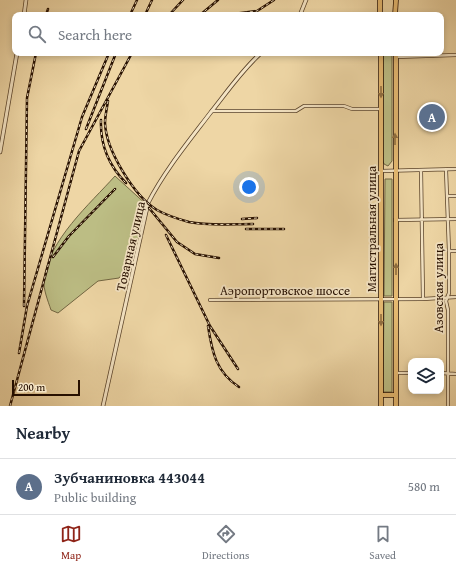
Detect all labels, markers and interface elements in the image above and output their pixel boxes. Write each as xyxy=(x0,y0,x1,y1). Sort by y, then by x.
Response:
search box xyxy=(12,12,444,56)
icon: search xyxy=(26,23,48,45)
text: Search here xyxy=(58,24,132,45)
one-way arrow xyxy=(378,86,384,99)
pin: A xyxy=(419,102,445,132)
one-way arrow xyxy=(392,132,398,145)
street label: Магистральная улица xyxy=(362,165,381,292)
your location xyxy=(239,177,259,197)
street label: Товарная улица xyxy=(111,198,150,293)
street label: Азовская улица xyxy=(429,242,448,333)
one-way arrow xyxy=(393,262,399,275)
street label: Аэропортовское шоссе xyxy=(220,281,350,300)
one-way arrow xyxy=(378,314,384,327)
map controls xyxy=(408,358,444,394)
button: layers xyxy=(408,358,444,394)
scale bar xyxy=(12,378,80,397)
text: 200 m xyxy=(18,379,45,395)
text: Nearby xyxy=(16,420,70,445)
text: Зубчаниновка 443044 xyxy=(54,467,205,488)
text: A xyxy=(25,477,33,496)
text: 580 m xyxy=(408,477,440,496)
text: Public building xyxy=(54,488,136,507)
tab: Map xyxy=(60,523,82,563)
tab: Directions xyxy=(202,523,249,563)
tab: Saved xyxy=(369,523,396,563)

